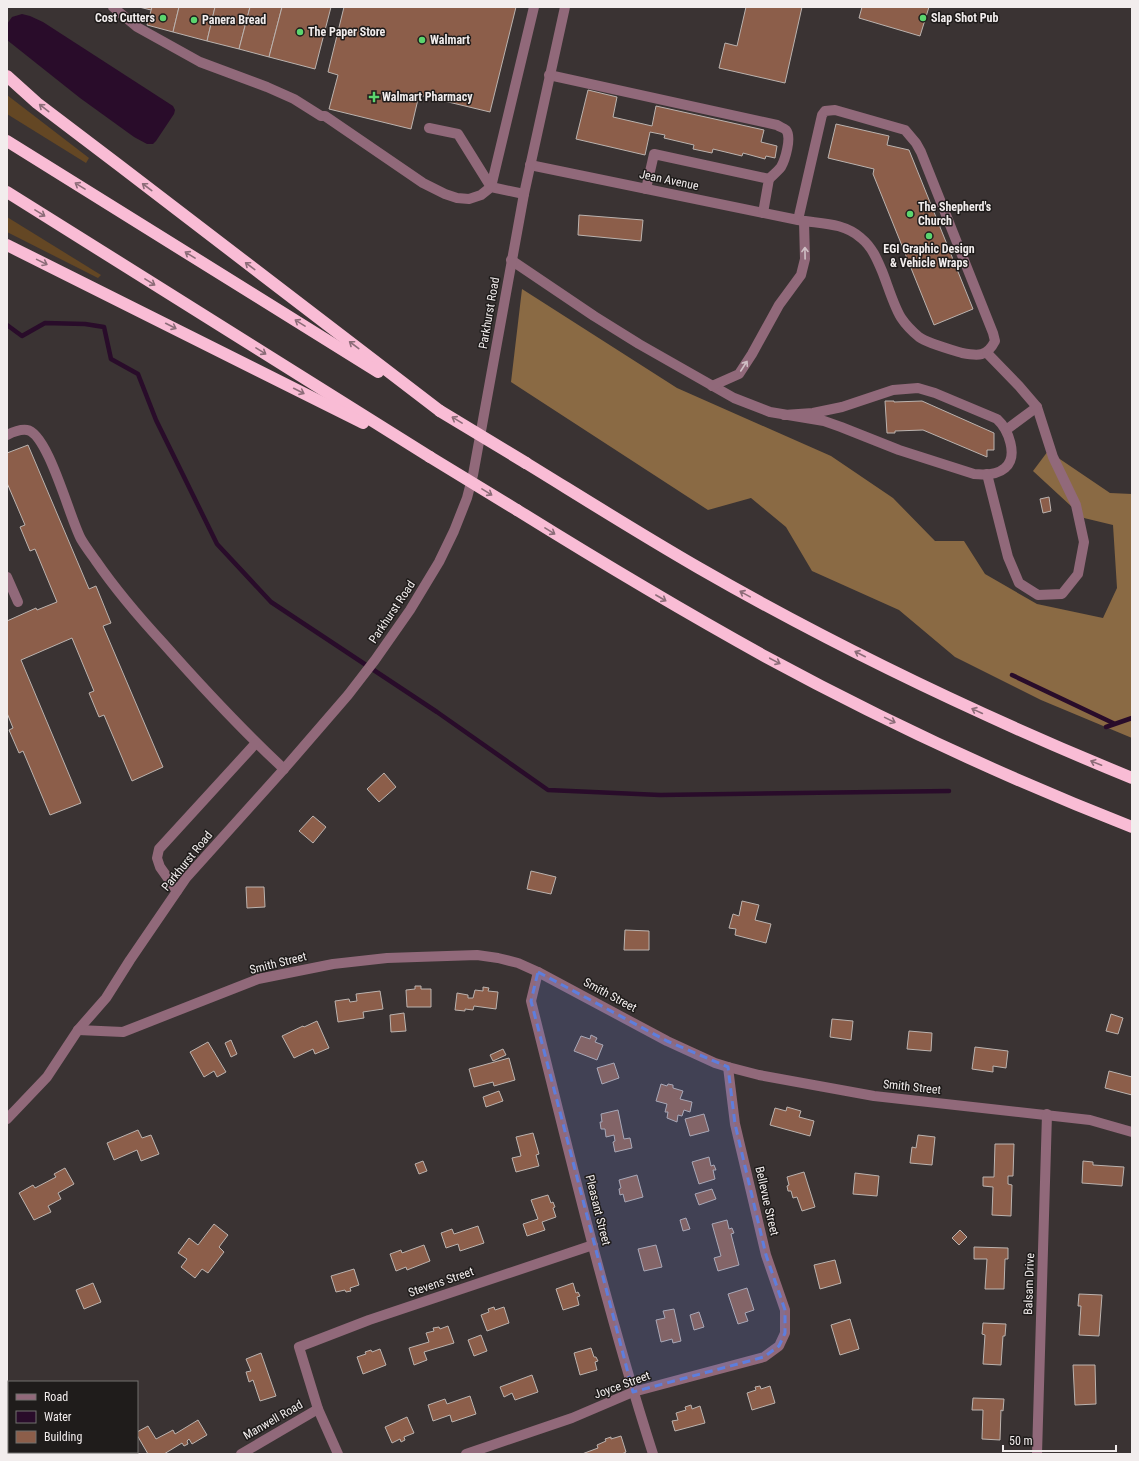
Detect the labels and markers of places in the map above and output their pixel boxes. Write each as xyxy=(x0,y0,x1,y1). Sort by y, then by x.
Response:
place label: Cost Cutters xyxy=(95,11,156,25)
place label: Slap Shot Pub xyxy=(931,11,998,25)
marker: Cost Cutters xyxy=(158,13,168,23)
place label: Panera Bread xyxy=(202,13,266,27)
marker: Slap Shot Pub xyxy=(918,13,928,23)
marker: Panera Bread xyxy=(189,15,199,25)
place label: The Paper Store xyxy=(308,25,386,39)
marker: The Paper Store xyxy=(295,27,305,37)
place label: Walmart xyxy=(430,33,470,47)
marker: Walmart xyxy=(417,35,427,45)
place label: Walmart Pharmacy xyxy=(382,90,473,104)
marker: Walmart Pharmacy xyxy=(369,92,379,102)
place label: The Shepherd's Church xyxy=(918,200,992,228)
marker: The Shepherd's Church xyxy=(905,209,915,219)
marker: EGI Graphic Design & Vehicle Wraps xyxy=(924,231,934,241)
place label: EGI Graphic Design & Vehicle Wraps xyxy=(883,242,975,270)

